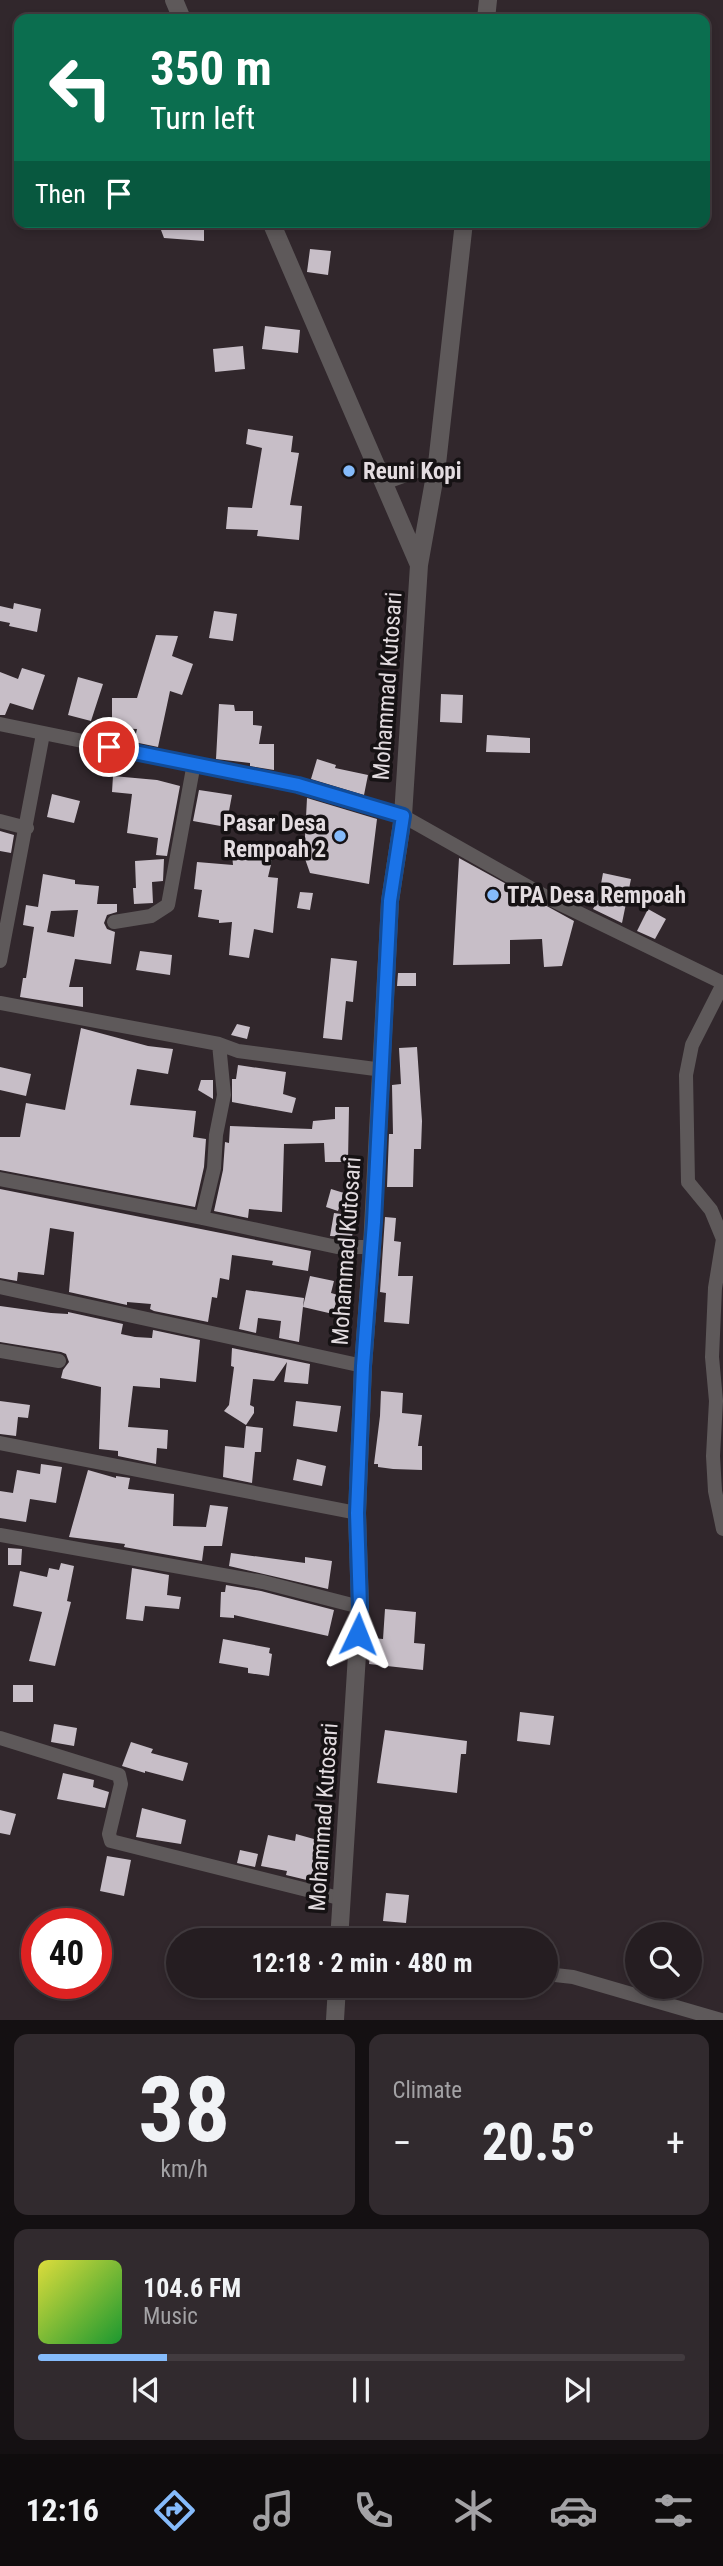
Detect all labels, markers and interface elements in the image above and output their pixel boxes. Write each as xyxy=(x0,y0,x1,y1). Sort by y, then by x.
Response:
text: 350 m xyxy=(150,40,272,97)
icon: left xyxy=(35,42,126,133)
text: Turn left xyxy=(150,99,255,137)
icon: arrive xyxy=(100,175,138,213)
text: Then xyxy=(35,179,86,209)
place label: Reuni Kopi xyxy=(363,458,462,485)
marker: Reuni Kopi xyxy=(341,463,357,479)
street label: Mohammad Kutosari xyxy=(367,591,408,781)
pin xyxy=(79,717,139,777)
icon: arrive xyxy=(90,728,128,766)
place label: Pasar Desa Rempoah 2 xyxy=(223,810,326,863)
marker: Pasar Desa Rempoah 2 xyxy=(332,828,348,844)
place label: TPA Desa Rempoah xyxy=(507,882,686,909)
marker: TPA Desa Rempoah xyxy=(485,887,501,903)
street label: Mohammad Kutosari xyxy=(326,1156,367,1346)
position arrow xyxy=(321,1597,395,1671)
street label: Mohammad Kutosari xyxy=(303,1722,344,1912)
speed limit sign: 40 xyxy=(21,1908,112,1999)
map controls xyxy=(625,1922,702,1999)
button: search xyxy=(625,1922,702,1999)
text: 12:18 · 2 min · 480 m xyxy=(252,1948,472,1978)
text: 38 xyxy=(138,2057,230,2163)
text: Climate xyxy=(393,2077,462,2104)
text: 20.5° xyxy=(482,2112,596,2173)
text: − xyxy=(393,2121,412,2165)
text: + xyxy=(666,2121,685,2165)
text: km/h xyxy=(161,2156,208,2183)
text: 104.6 FM xyxy=(143,2273,241,2303)
text: Music xyxy=(143,2303,198,2330)
icon: previous xyxy=(127,2371,165,2409)
icon: pause xyxy=(342,2371,380,2409)
icon: next xyxy=(558,2371,596,2409)
icon: directions xyxy=(150,2486,199,2535)
icon: music xyxy=(249,2486,298,2535)
icon: phone xyxy=(349,2486,398,2535)
icon: climate xyxy=(449,2486,498,2535)
icon: car xyxy=(549,2486,598,2535)
icon: filters xyxy=(649,2486,698,2535)
text: 12:16 xyxy=(25,2491,99,2529)

